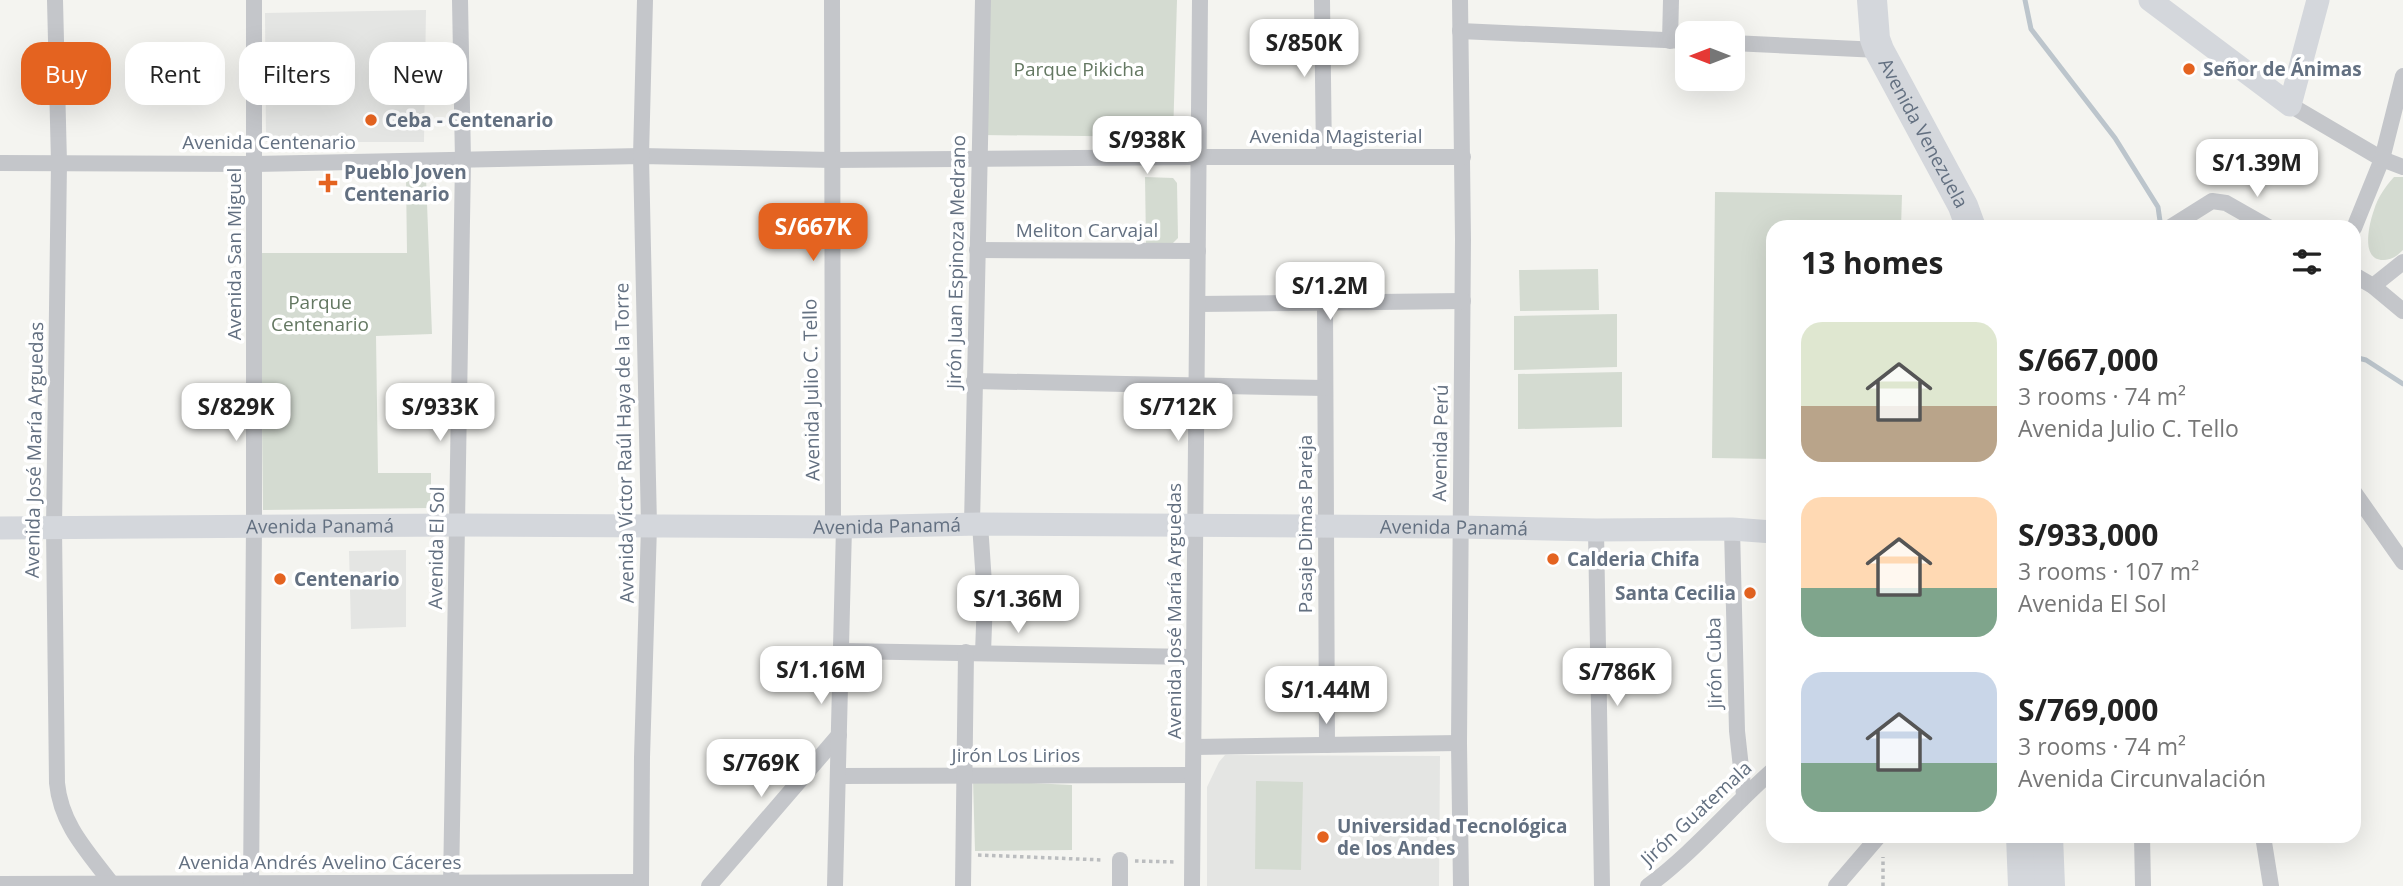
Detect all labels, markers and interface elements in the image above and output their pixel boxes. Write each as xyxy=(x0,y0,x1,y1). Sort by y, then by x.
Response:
pin: S/850K xyxy=(1247,20,1361,79)
north arrow xyxy=(1675,21,1745,91)
map controls xyxy=(1675,21,1745,91)
text: S/850K xyxy=(1266,26,1342,58)
chip: Buy xyxy=(21,42,111,105)
chip: Rent xyxy=(125,42,225,105)
chip: Filters xyxy=(239,42,355,105)
chip: New xyxy=(369,42,467,105)
street label: Avenida Venezuela xyxy=(1873,53,1975,212)
park label: Parque Pikicha xyxy=(1014,56,1144,82)
place label: Señor de Ánimas xyxy=(2203,56,2362,82)
marker: Señor de Ánimas xyxy=(2181,61,2197,77)
place label: Ceba - Centenario xyxy=(385,107,553,133)
marker: Ceba - Centenario xyxy=(363,112,379,128)
pin: S/938K xyxy=(1090,116,1204,176)
text: S/938K xyxy=(1109,123,1185,155)
street label: Avenida Magisterial xyxy=(1250,123,1422,149)
street label: Avenida Centenario xyxy=(182,129,356,155)
street label: Jirón Juan Espinoza Medrano xyxy=(941,135,971,391)
pin: S/1.39M xyxy=(2192,140,2322,199)
text: S/1.39M xyxy=(2212,146,2302,178)
place label: Pueblo Joven Centenario xyxy=(344,159,467,207)
street label: Avenida San Miguel xyxy=(221,168,247,340)
marker: Pueblo Joven Centenario xyxy=(318,173,338,193)
pin: S/667K xyxy=(756,204,870,263)
text: S/667K xyxy=(775,210,851,242)
street label: Meliton Carvajal xyxy=(1016,217,1158,243)
text: 13 homes xyxy=(1801,242,1944,283)
icon: filters xyxy=(2288,243,2326,281)
pin: S/1.2M xyxy=(1273,262,1387,322)
text: S/1.2M xyxy=(1292,269,1368,301)
street label: Avenida Víctor Raúl Haya de la Torre xyxy=(608,282,640,604)
park label: Parque Centenario xyxy=(271,289,369,337)
street label: Avenida Julio C. Tello xyxy=(796,299,826,481)
street label: Avenida José María Arguedas xyxy=(19,322,49,578)
text: S/667,000 xyxy=(2018,339,2158,380)
icon: home xyxy=(1857,350,1941,434)
text: 3 rooms · 74 m² xyxy=(2018,380,2186,412)
pin: S/829K xyxy=(179,384,293,443)
pin: S/933K xyxy=(383,384,497,443)
pin: S/712K xyxy=(1121,384,1235,443)
street label: Avenida Perú xyxy=(1426,384,1454,502)
text: S/829K xyxy=(198,390,274,422)
text: S/933K xyxy=(402,390,478,422)
text: S/712K xyxy=(1140,390,1216,422)
text: Avenida Julio C. Tello xyxy=(2018,412,2239,444)
street label: Pasaje Dimas Pareja xyxy=(1292,435,1318,613)
street label: Avenida José María Arguedas xyxy=(1161,483,1187,739)
street label: Avenida El Sol xyxy=(422,486,450,610)
street label: Avenida Panamá xyxy=(813,511,961,540)
street label: Avenida Panamá xyxy=(246,512,394,539)
street label: Avenida Panamá xyxy=(1380,513,1528,541)
text: S/933,000 xyxy=(2018,514,2158,555)
icon: home xyxy=(1857,525,1941,609)
place label: Calderia Chifa xyxy=(1567,546,1700,572)
marker: Calderia Chifa xyxy=(1545,551,1561,567)
text: 3 rooms · 107 m² xyxy=(2018,555,2199,587)
place label: Centenario xyxy=(294,566,399,592)
marker: Centenario xyxy=(272,571,288,587)
pin: S/1.36M xyxy=(953,576,1083,635)
place label: Santa Cecilia xyxy=(1615,580,1736,606)
text: S/1.36M xyxy=(973,582,1063,614)
marker: Santa Cecilia xyxy=(1742,585,1758,601)
text: Avenida El Sol xyxy=(2018,587,2167,619)
street label: Jirón Cuba xyxy=(1700,617,1728,711)
pin: S/1.16M xyxy=(756,646,886,706)
pin: S/786K xyxy=(1560,648,1674,708)
text: S/1.16M xyxy=(776,653,866,685)
text: S/786K xyxy=(1579,655,1655,687)
pin: S/1.44M xyxy=(1261,666,1391,726)
text: S/1.44M xyxy=(1281,673,1371,705)
text: S/769,000 xyxy=(2018,689,2158,730)
icon: home xyxy=(1857,700,1941,784)
text: 3 rooms · 74 m² xyxy=(2018,730,2186,762)
pin: S/769K xyxy=(704,740,818,799)
street label: Jirón Los Lirios xyxy=(950,742,1080,768)
text: S/769K xyxy=(723,746,799,778)
street label: Jirón Guatemala xyxy=(1634,755,1757,873)
text: Avenida Circunvalación xyxy=(2018,762,2266,794)
place label: Universidad Tecnológica de los Andes xyxy=(1337,813,1568,861)
marker: Universidad Tecnológica de los Andes xyxy=(1315,829,1331,845)
street label: Avenida Andrés Avelino Cáceres xyxy=(178,849,462,875)

